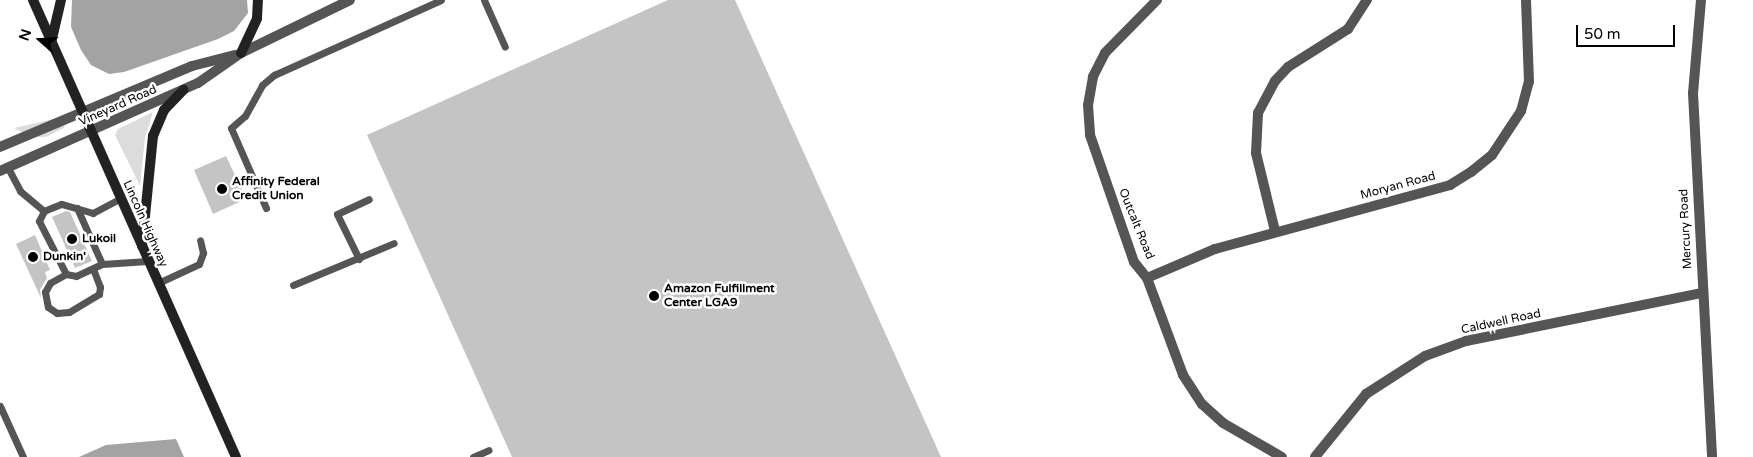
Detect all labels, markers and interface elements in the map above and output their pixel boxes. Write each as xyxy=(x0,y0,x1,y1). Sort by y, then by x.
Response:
north arrow xyxy=(15,15,65,65)
scale bar xyxy=(1578,15,1677,47)
text: 50 m xyxy=(1584,25,1621,43)
text: N xyxy=(15,27,35,43)
street label: Vineyard Road xyxy=(77,82,159,130)
street label: Moryan Road xyxy=(1359,169,1437,203)
place label: Affinity Federal Credit Union xyxy=(232,175,320,203)
street label: Lincoln Highway xyxy=(119,178,171,270)
marker: Affinity Federal Credit Union xyxy=(216,183,228,195)
street label: Outcalt Road xyxy=(1115,186,1157,262)
street label: Mercury Road xyxy=(1677,188,1695,270)
place label: Lukoil xyxy=(82,232,116,246)
marker: Lukoil xyxy=(66,233,78,245)
place label: Dunkin' xyxy=(43,250,86,264)
marker: Dunkin' xyxy=(27,251,39,263)
place label: Amazon Fulfillment Center LGA9 xyxy=(664,282,775,310)
marker: Amazon Fulfillment Center LGA9 xyxy=(648,290,660,302)
street label: Caldwell Road xyxy=(1460,307,1542,337)

